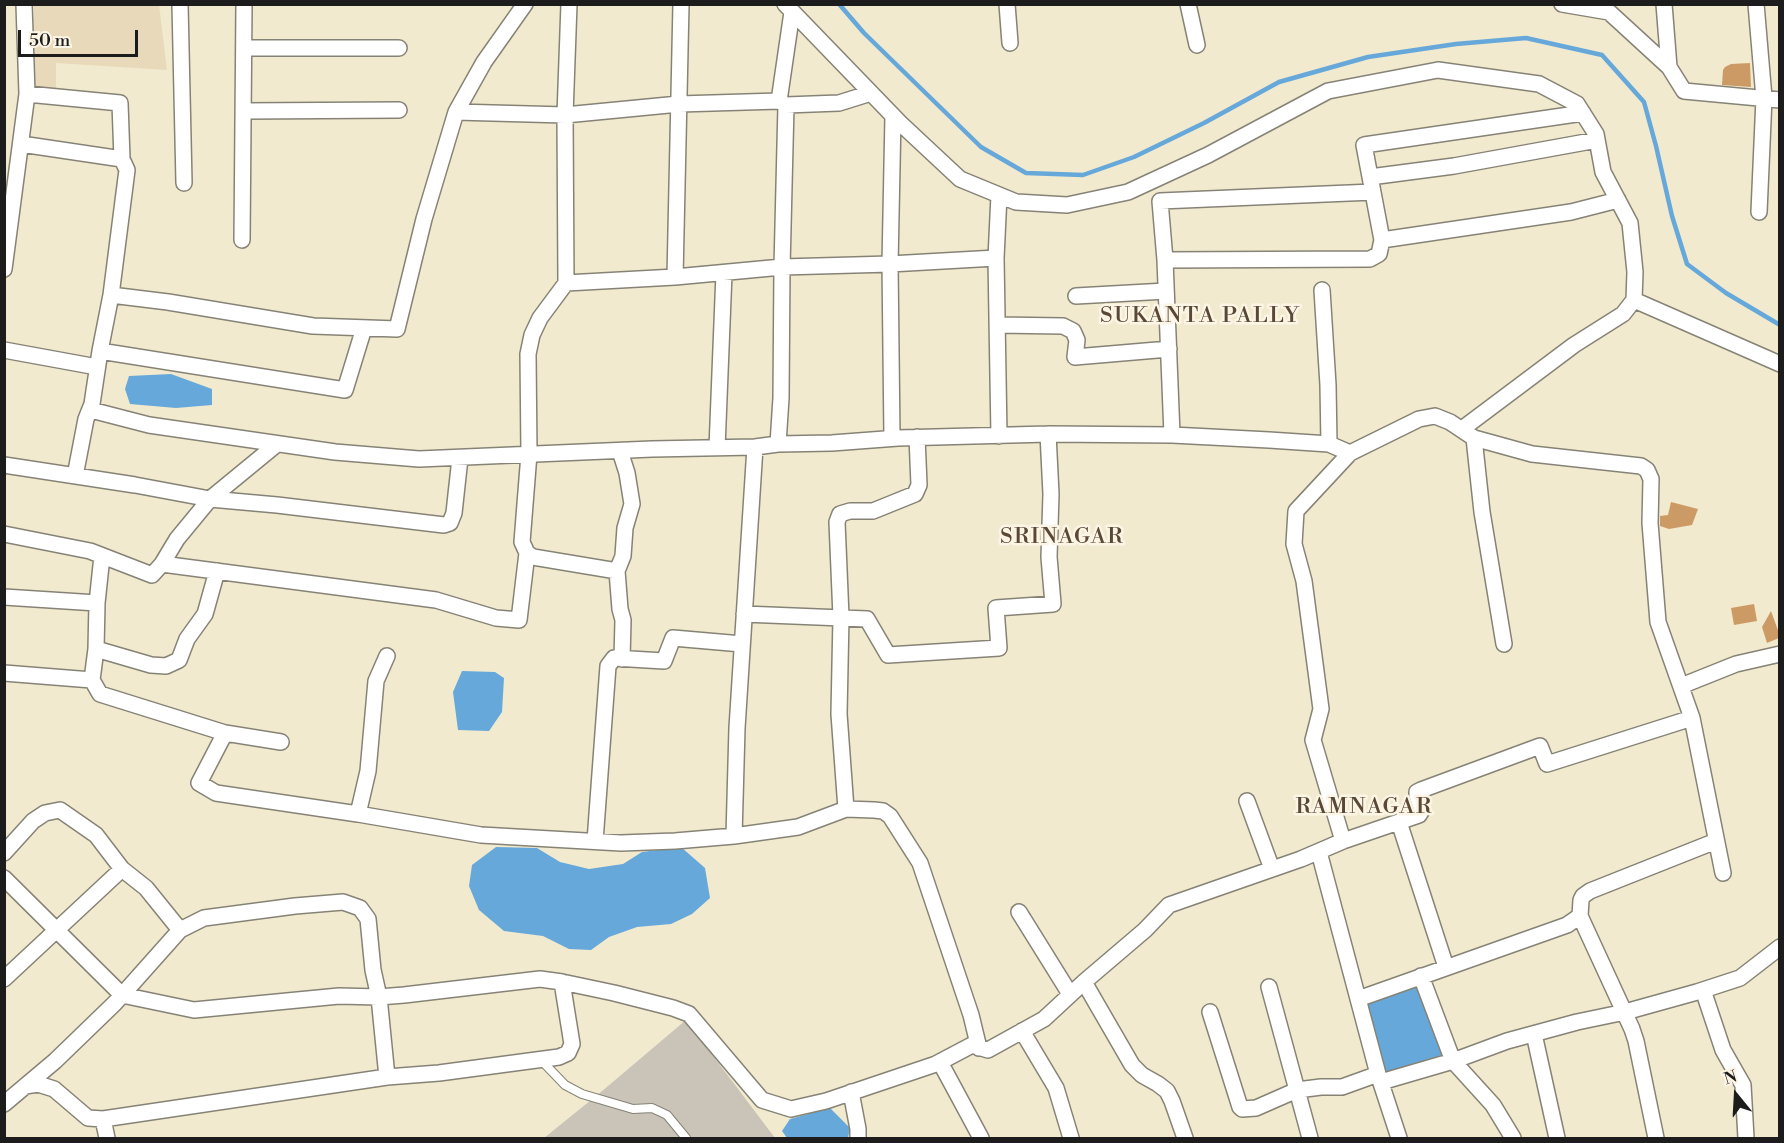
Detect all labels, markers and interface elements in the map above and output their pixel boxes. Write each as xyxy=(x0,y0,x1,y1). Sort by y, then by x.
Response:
scale bar xyxy=(21,18,141,56)
text: 50 m xyxy=(29,29,70,52)
district label: SUKANTA PALLY xyxy=(1100,304,1300,330)
district label: SRINAGAR xyxy=(1000,525,1124,551)
district label: RAMNAGAR xyxy=(1295,795,1433,821)
north arrow xyxy=(1706,1065,1766,1125)
text: N xyxy=(1721,1066,1740,1089)

